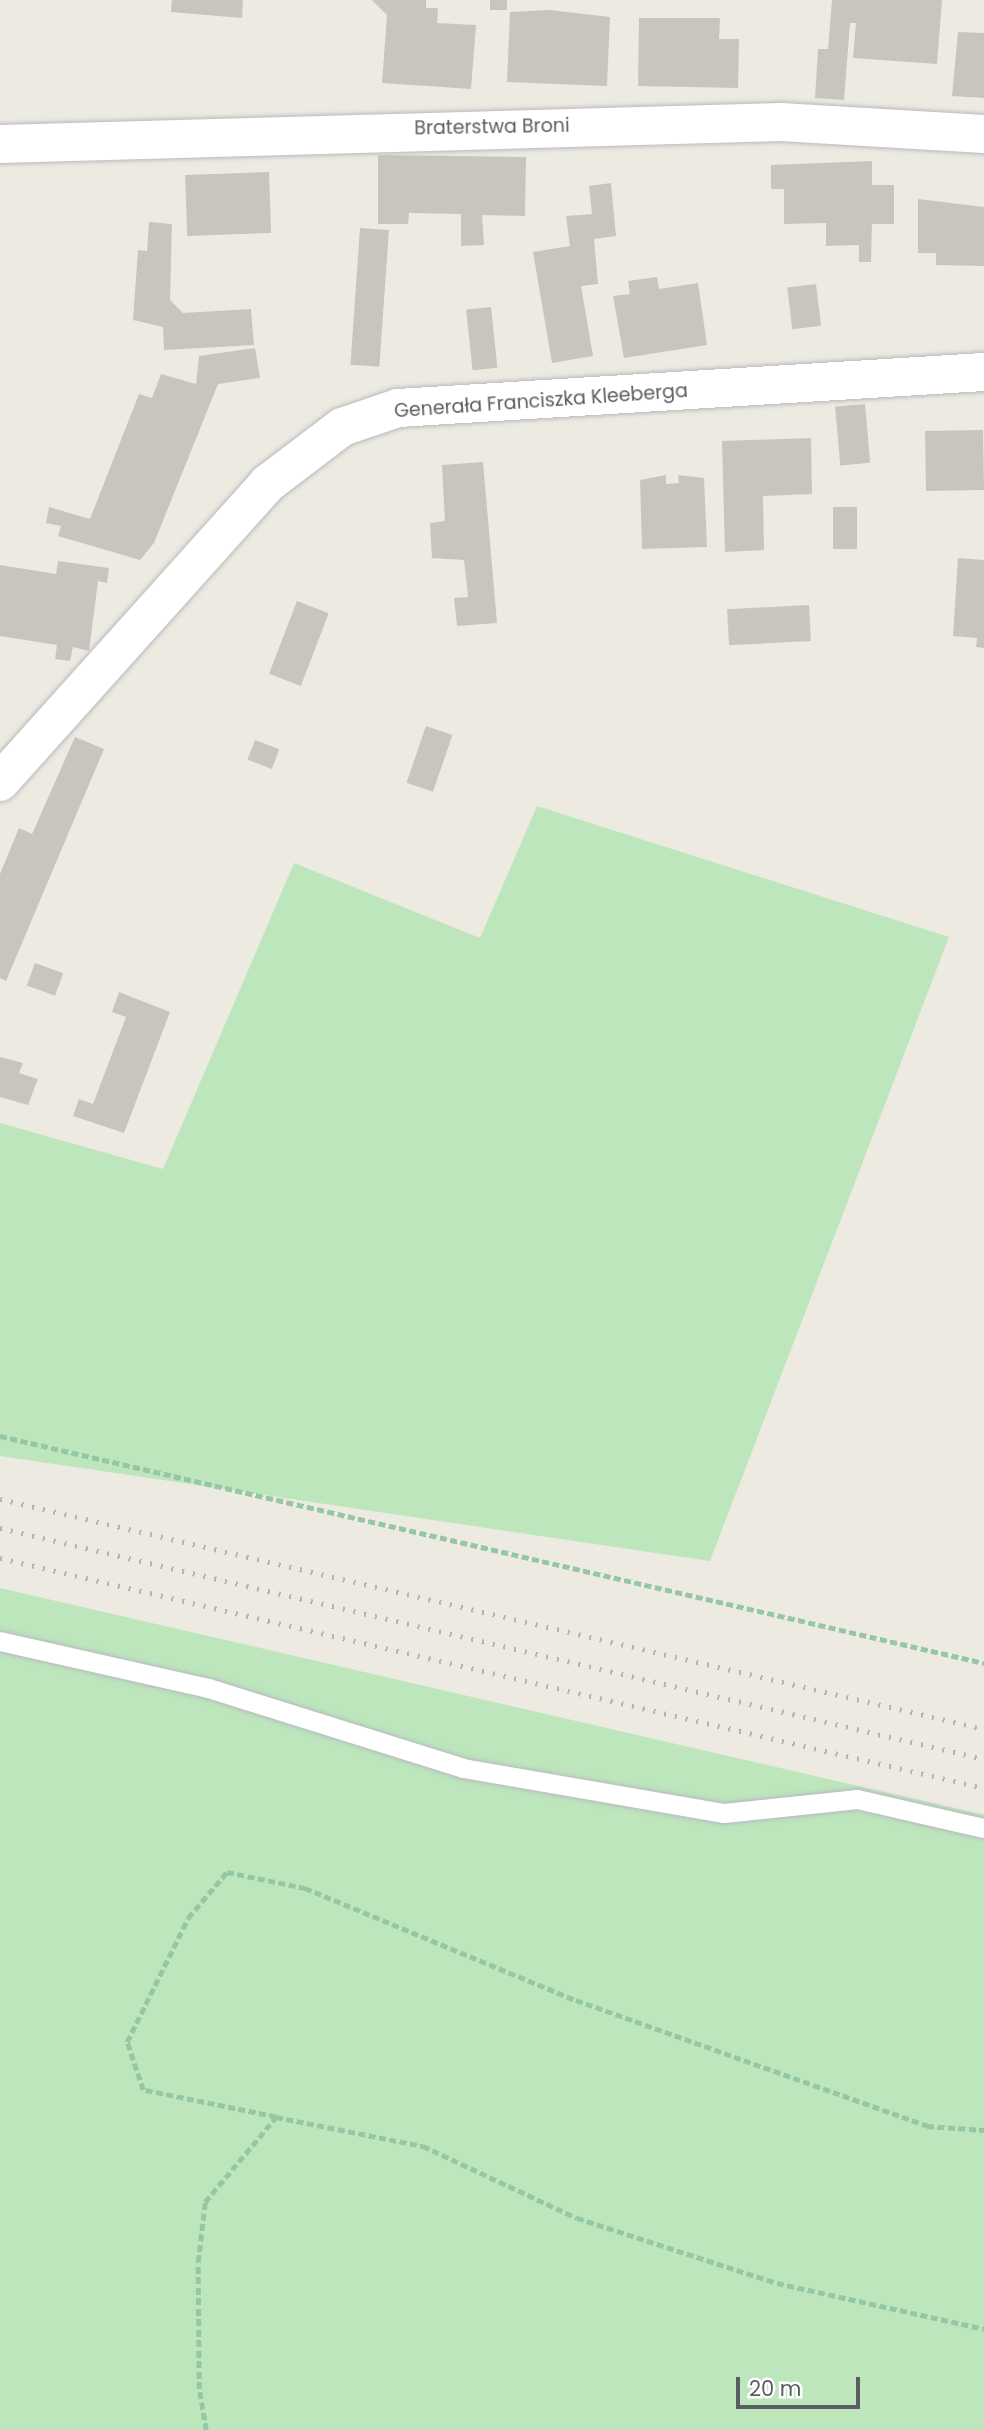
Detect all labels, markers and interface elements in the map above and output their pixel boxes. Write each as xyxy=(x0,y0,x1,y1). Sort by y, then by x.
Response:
street label: Braterstwa Broni xyxy=(414,114,570,140)
street label: Generała Franciszka Kleeberga xyxy=(393,379,689,423)
scale bar xyxy=(739,2364,863,2408)
text: 20 m xyxy=(749,2374,802,2403)

